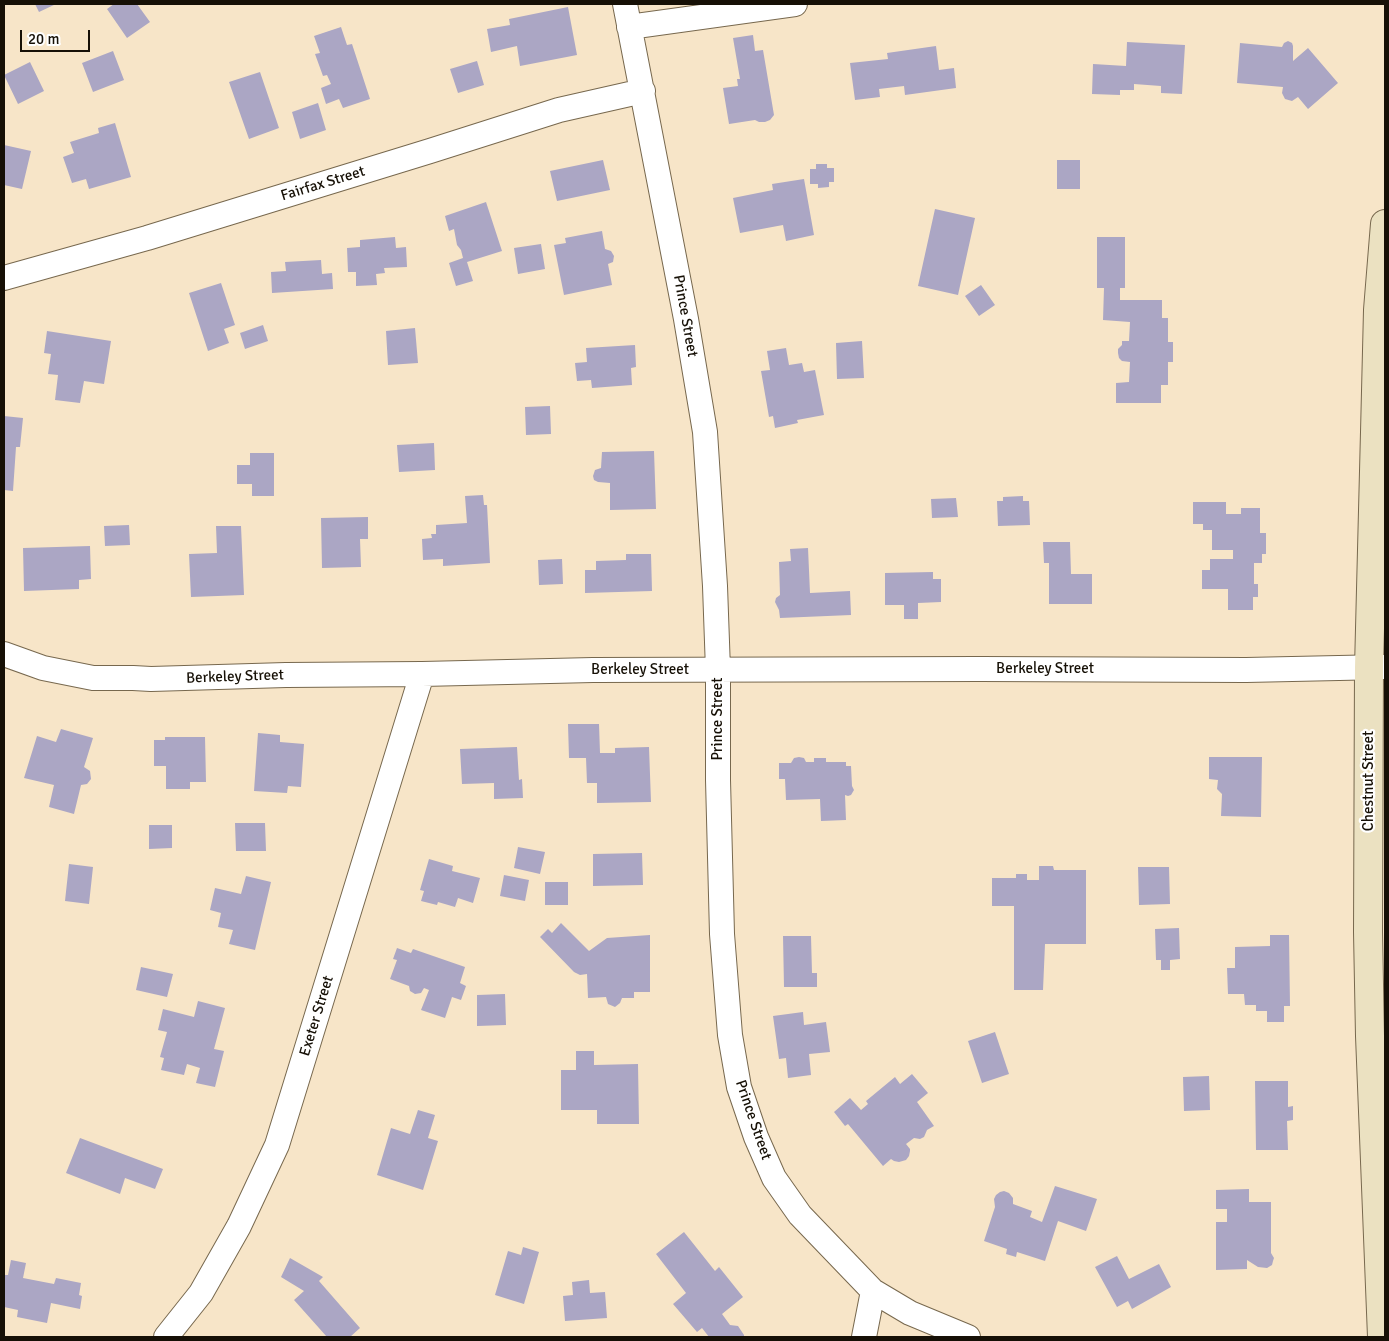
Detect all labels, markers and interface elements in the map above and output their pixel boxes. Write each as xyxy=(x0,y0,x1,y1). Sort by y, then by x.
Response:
scale bar xyxy=(22,20,92,52)
text: 20 m xyxy=(28,30,59,48)
street label: Fairfax Street xyxy=(279,163,367,205)
street label: Prince Street xyxy=(669,273,701,359)
street label: Berkeley Street xyxy=(996,660,1094,678)
street label: Berkeley Street xyxy=(591,661,689,679)
street label: Berkeley Street xyxy=(186,666,284,688)
street label: Prince Street xyxy=(709,677,727,761)
street label: Chestnut Street xyxy=(1360,731,1378,831)
street label: Exeter Street xyxy=(296,974,338,1058)
street label: Prince Street xyxy=(731,1078,775,1162)

